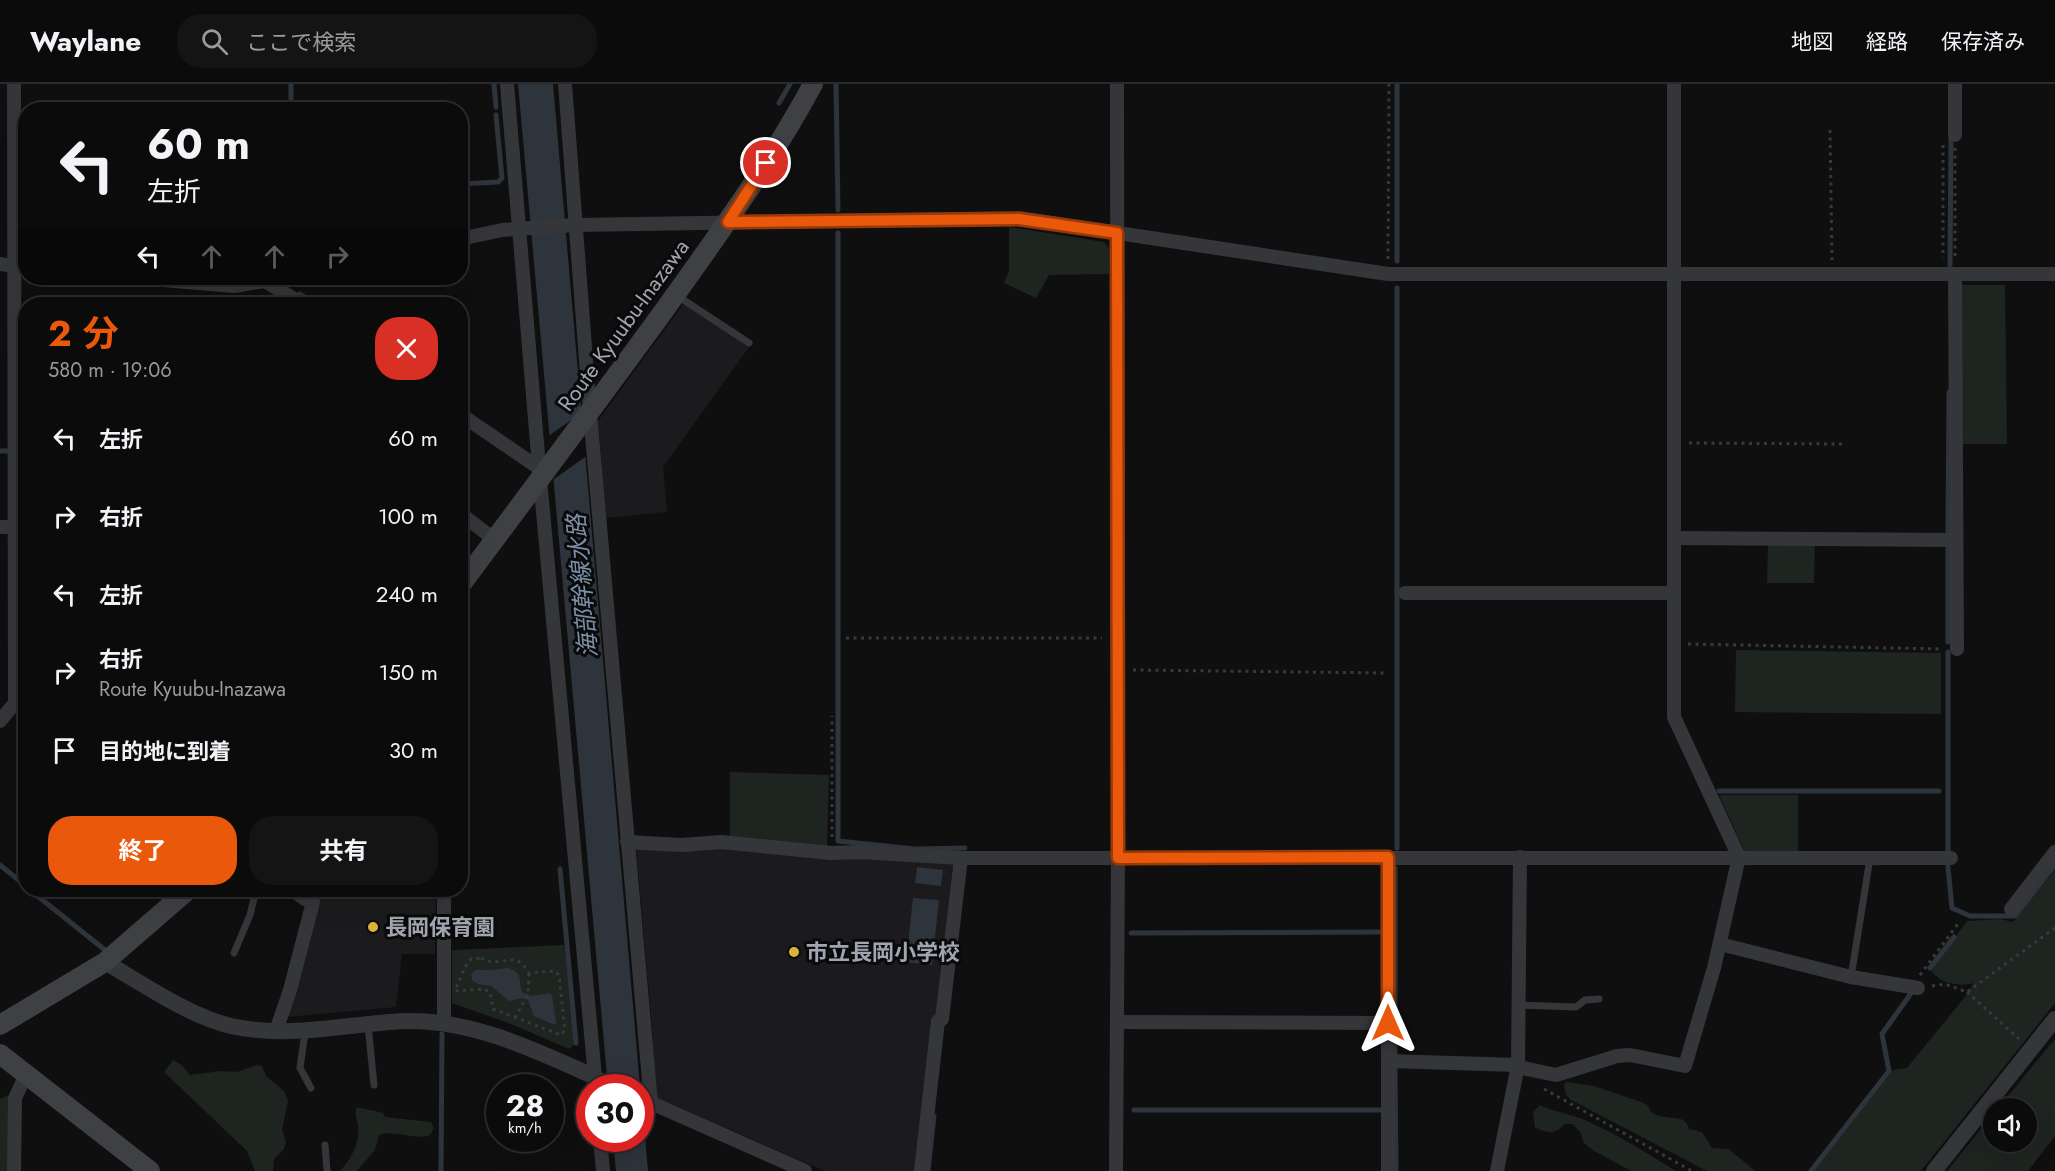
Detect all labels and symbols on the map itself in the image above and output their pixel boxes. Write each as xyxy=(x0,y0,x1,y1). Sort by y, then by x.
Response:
pin xyxy=(740,137,791,188)
street label: Route Kyuubu-Inazawa xyxy=(550,232,696,418)
water label: 海部幹線水路 xyxy=(558,511,606,659)
place label: 長岡保育園 xyxy=(385,911,495,943)
marker: 長岡保育園 xyxy=(366,920,380,934)
place label: 市立長岡小学校 xyxy=(806,936,960,968)
marker: 市立長岡小学校 xyxy=(787,945,801,959)
position arrow xyxy=(1356,991,1420,1055)
speed limit sign: 30 xyxy=(576,1074,654,1152)

